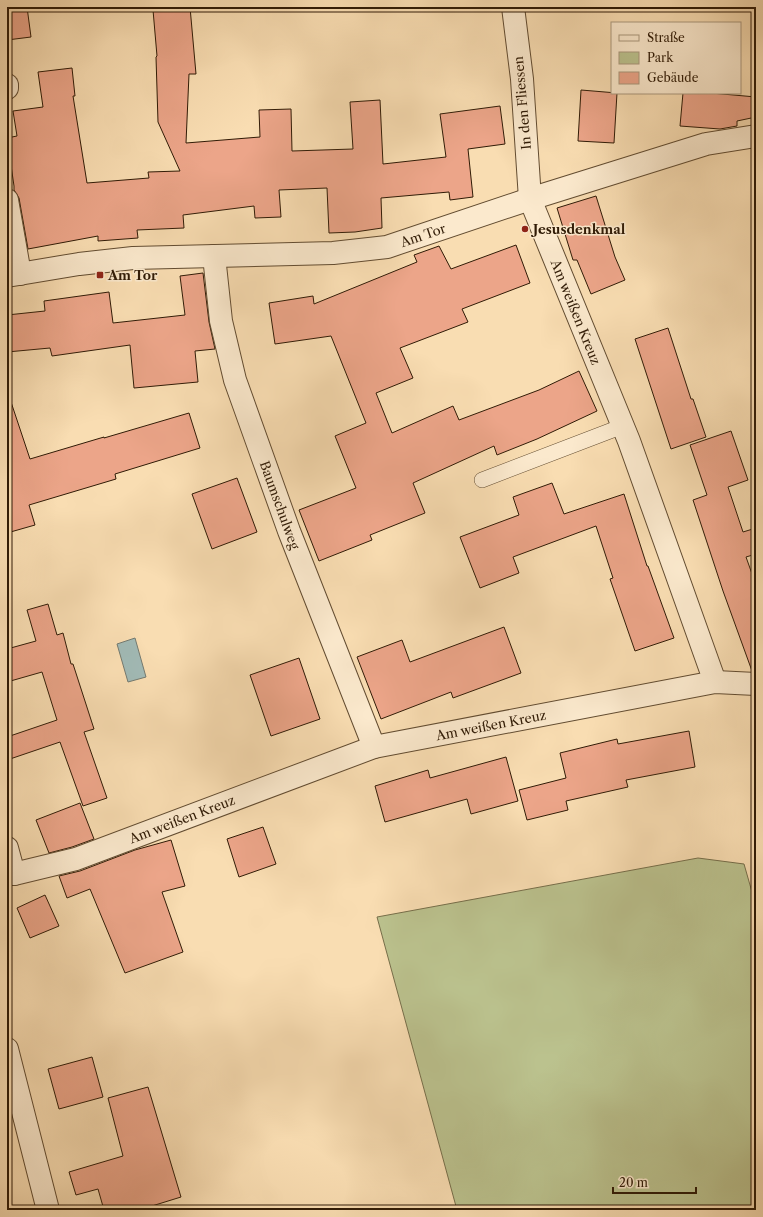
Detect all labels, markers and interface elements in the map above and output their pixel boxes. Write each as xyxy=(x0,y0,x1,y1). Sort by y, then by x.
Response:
legend xyxy=(611,22,741,94)
text: Straße xyxy=(647,30,685,45)
text: Park xyxy=(647,50,674,65)
street label: In den Fliessen xyxy=(510,56,534,150)
text: Gebäude xyxy=(647,70,699,85)
street label: Am Tor xyxy=(397,220,448,251)
place label: Jesusdenkmal xyxy=(531,221,626,237)
marker: Jesusdenkmal xyxy=(520,224,530,234)
street label: Am weißen Kreuz xyxy=(547,256,604,367)
place label: Am Tor xyxy=(107,267,158,283)
marker: Am Tor xyxy=(95,270,105,280)
street label: Baumschulweg xyxy=(257,459,303,552)
street label: Am weißen Kreuz xyxy=(434,706,548,744)
street label: Am weißen Kreuz xyxy=(126,791,237,847)
scale bar xyxy=(613,1169,696,1195)
text: 20 m xyxy=(619,1175,648,1190)

